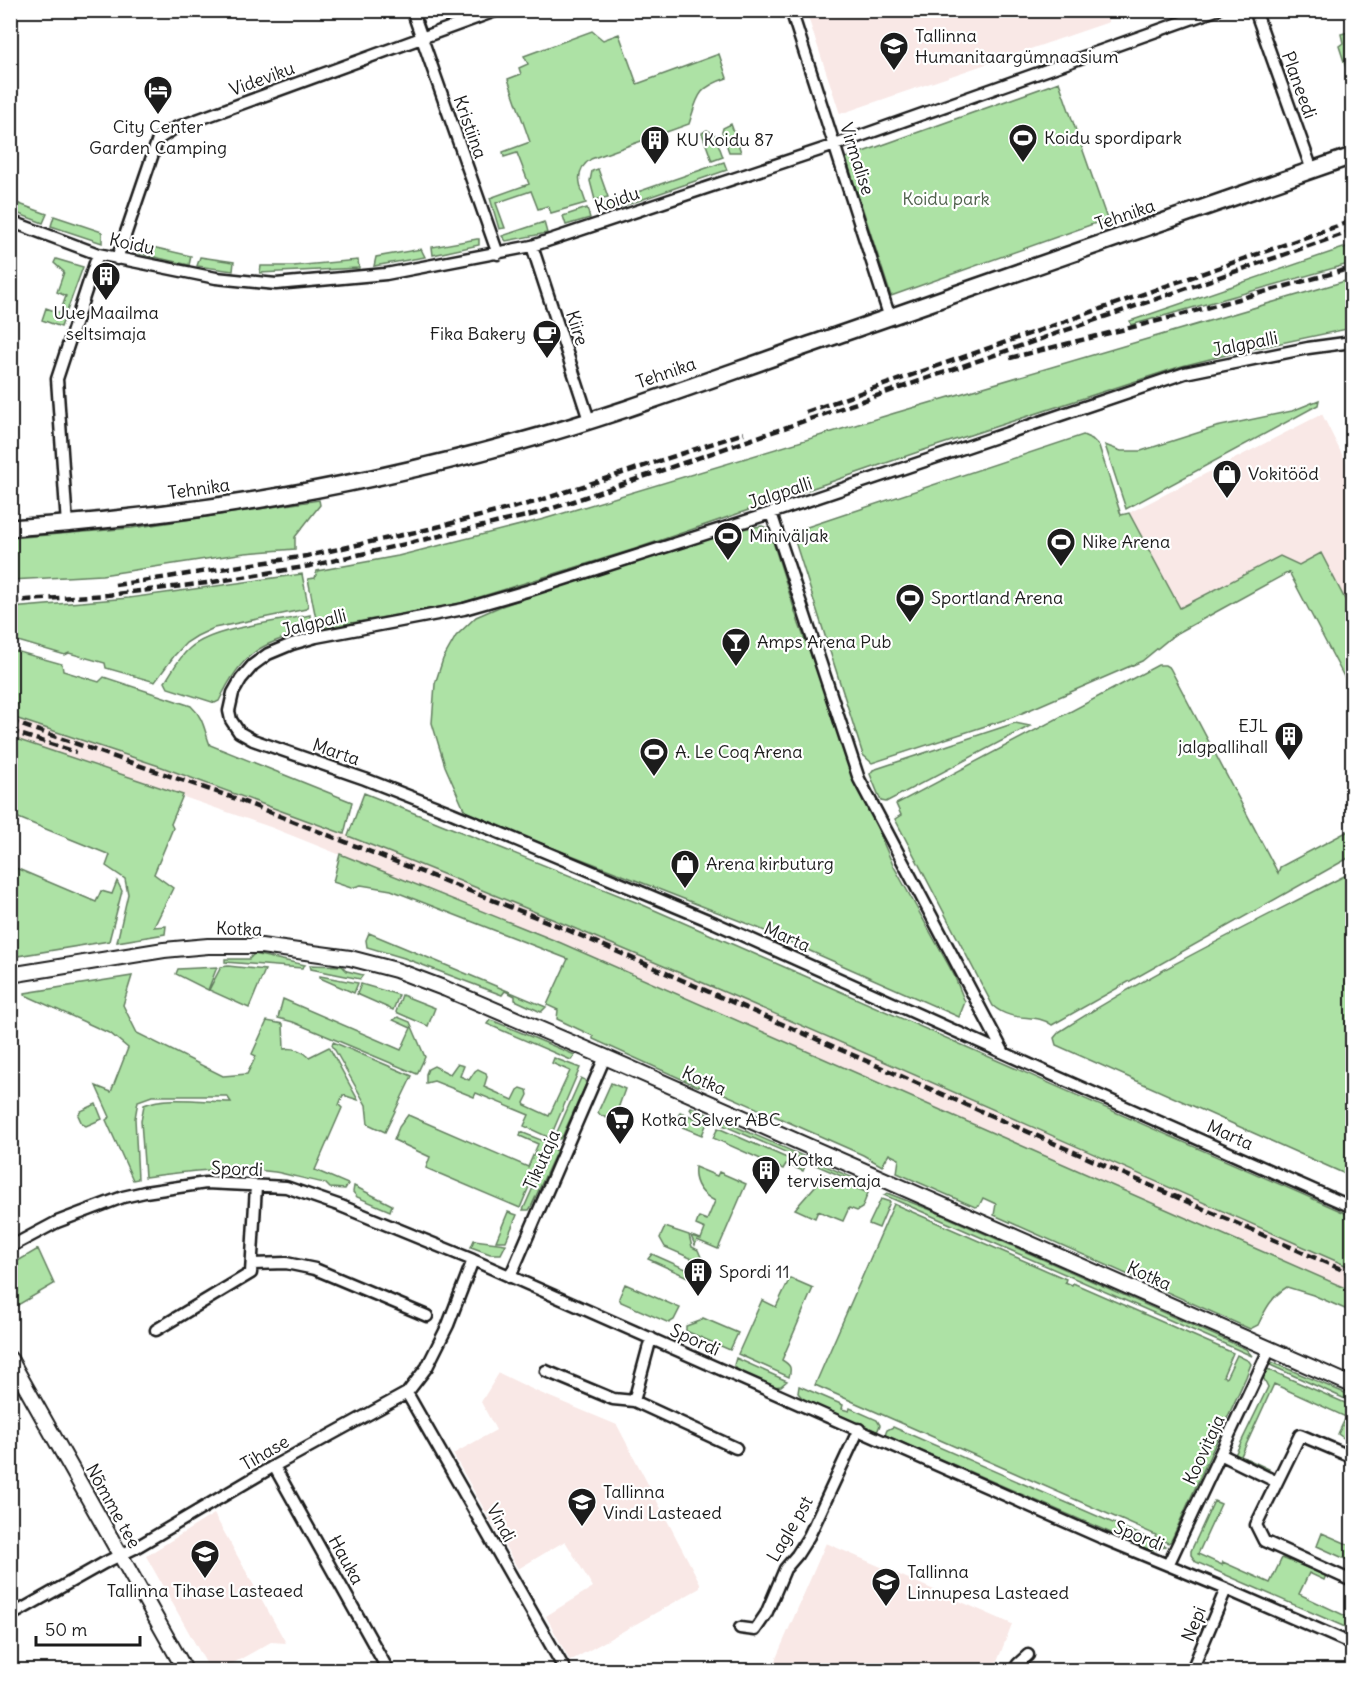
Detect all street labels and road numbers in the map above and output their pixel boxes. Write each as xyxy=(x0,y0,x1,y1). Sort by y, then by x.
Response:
street label: Planeedi xyxy=(1277,48,1322,121)
street label: Videviku xyxy=(226,56,298,101)
street label: Kristiina xyxy=(448,92,492,162)
street label: Virmalise xyxy=(835,120,880,198)
street label: Koidu xyxy=(591,181,642,218)
street label: Tehnika xyxy=(1092,194,1158,235)
street label: Koidu xyxy=(107,227,157,260)
street label: Kiire xyxy=(561,307,594,348)
street label: Jalgpalli xyxy=(1210,326,1280,361)
street label: Tehnika xyxy=(633,352,699,393)
street label: Jalgpalli xyxy=(745,471,815,514)
street label: Tehnika xyxy=(167,473,231,504)
street label: Jalgpalli xyxy=(279,603,349,642)
street label: Marta xyxy=(310,733,363,770)
street label: Kotka xyxy=(215,916,263,941)
street label: Marta xyxy=(760,916,814,957)
street label: Kotka xyxy=(678,1061,730,1100)
street label: Marta xyxy=(1203,1114,1257,1155)
street label: Tikutaja xyxy=(518,1126,565,1194)
street label: Spordi xyxy=(211,1156,263,1181)
street label: Kotka xyxy=(1123,1256,1175,1295)
street label: Spordi xyxy=(667,1318,724,1361)
street label: Koovitaja xyxy=(1177,1411,1230,1488)
street label: Tihase xyxy=(236,1430,293,1476)
street label: Nõmme tee xyxy=(81,1459,146,1552)
street label: Lagle pst xyxy=(761,1492,818,1566)
street label: Vindi xyxy=(482,1500,521,1546)
street label: Spordi xyxy=(1111,1515,1168,1556)
street label: Hauka xyxy=(324,1531,369,1588)
street label: Nepi xyxy=(1176,1603,1211,1645)

